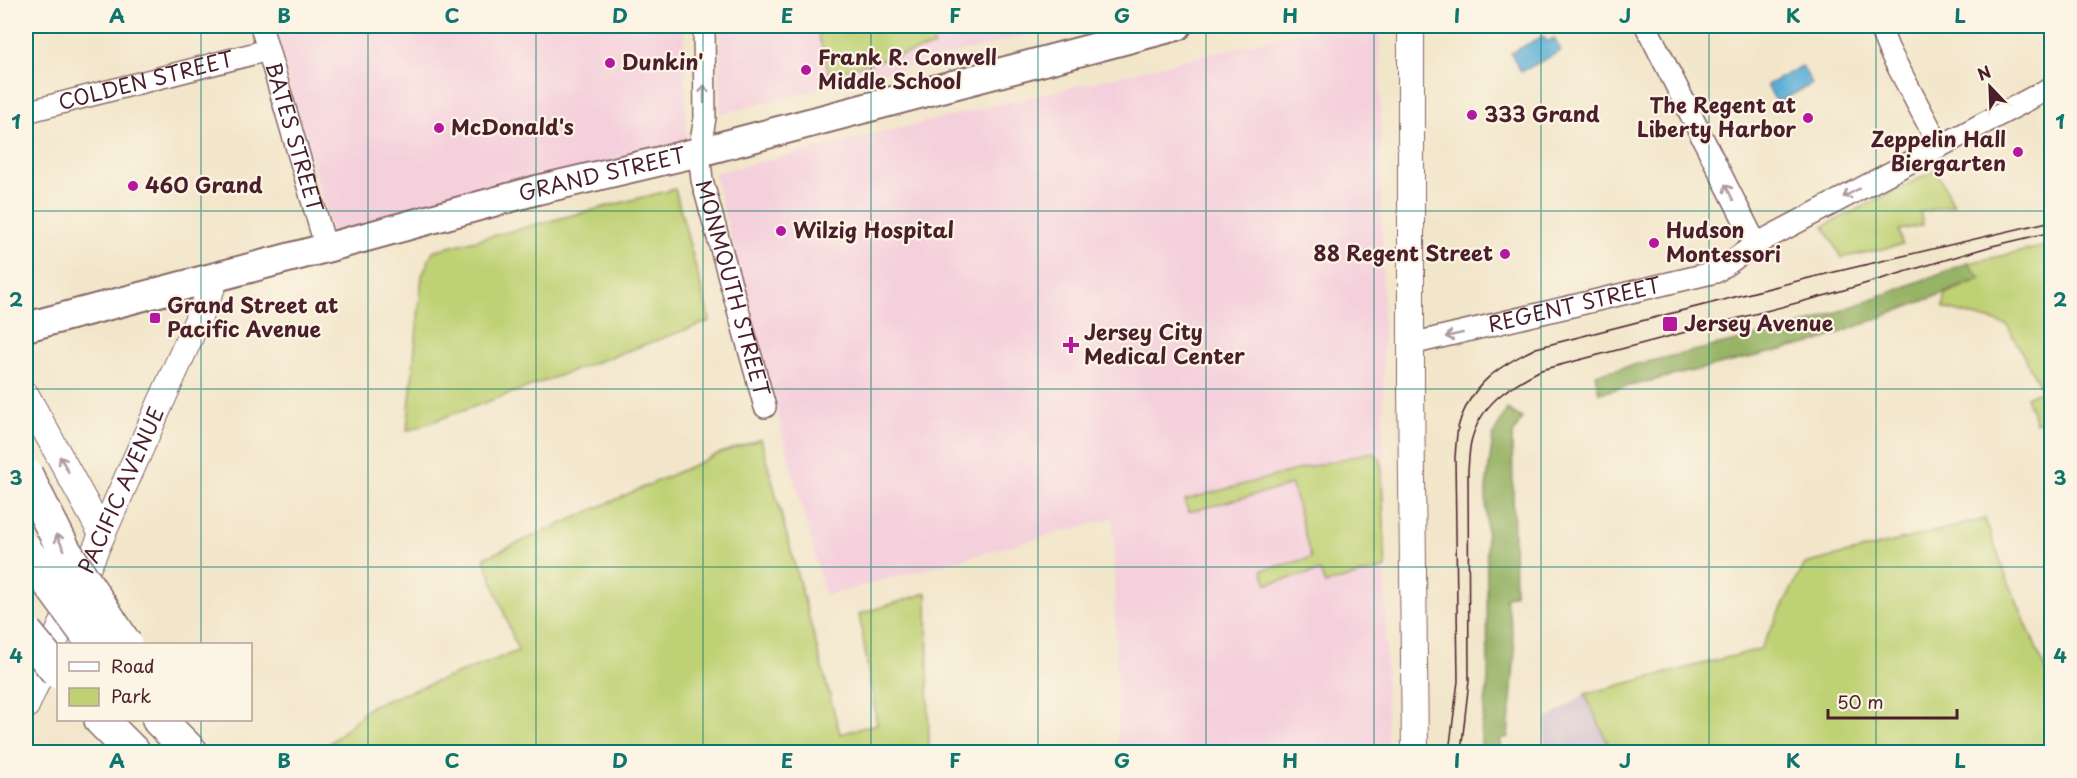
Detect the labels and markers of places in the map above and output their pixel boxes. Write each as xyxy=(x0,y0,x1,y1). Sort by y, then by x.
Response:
place label: Frank R. Conwell Middle School xyxy=(818,40,997,96)
place label: Dunkin' xyxy=(622,45,704,77)
marker: Dunkin' xyxy=(603,56,617,70)
marker: Frank R. Conwell Middle School xyxy=(799,63,813,77)
place label: The Regent at Liberty Harbor xyxy=(1637,88,1796,144)
place label: 333 Grand xyxy=(1484,97,1600,129)
marker: 333 Grand xyxy=(1465,108,1479,122)
place label: McDonald's xyxy=(451,110,574,142)
marker: The Regent at Liberty Harbor xyxy=(1801,111,1815,125)
marker: McDonald's xyxy=(432,121,446,135)
place label: Zeppelin Hall Biergarten xyxy=(1871,122,2006,178)
marker: Zeppelin Hall Biergarten xyxy=(2011,145,2025,159)
place label: 460 Grand xyxy=(145,168,263,200)
marker: 460 Grand xyxy=(126,179,140,193)
place label: Wilzig Hospital xyxy=(793,213,954,245)
place label: Hudson Montessori xyxy=(1666,213,1781,269)
marker: Wilzig Hospital xyxy=(774,224,788,238)
place label: 88 Regent Street xyxy=(1313,236,1493,268)
marker: Hudson Montessori xyxy=(1647,236,1661,250)
marker: 88 Regent Street xyxy=(1498,247,1512,261)
place label: Grand Street at Pacific Avenue xyxy=(167,288,338,344)
place label: Jersey Avenue xyxy=(1684,306,1833,338)
marker: Grand Street at Pacific Avenue xyxy=(148,311,162,325)
place label: Jersey City Medical Center xyxy=(1084,315,1245,371)
marker: Jersey Avenue xyxy=(1661,315,1679,333)
marker: Jersey City Medical Center xyxy=(1062,336,1080,354)

